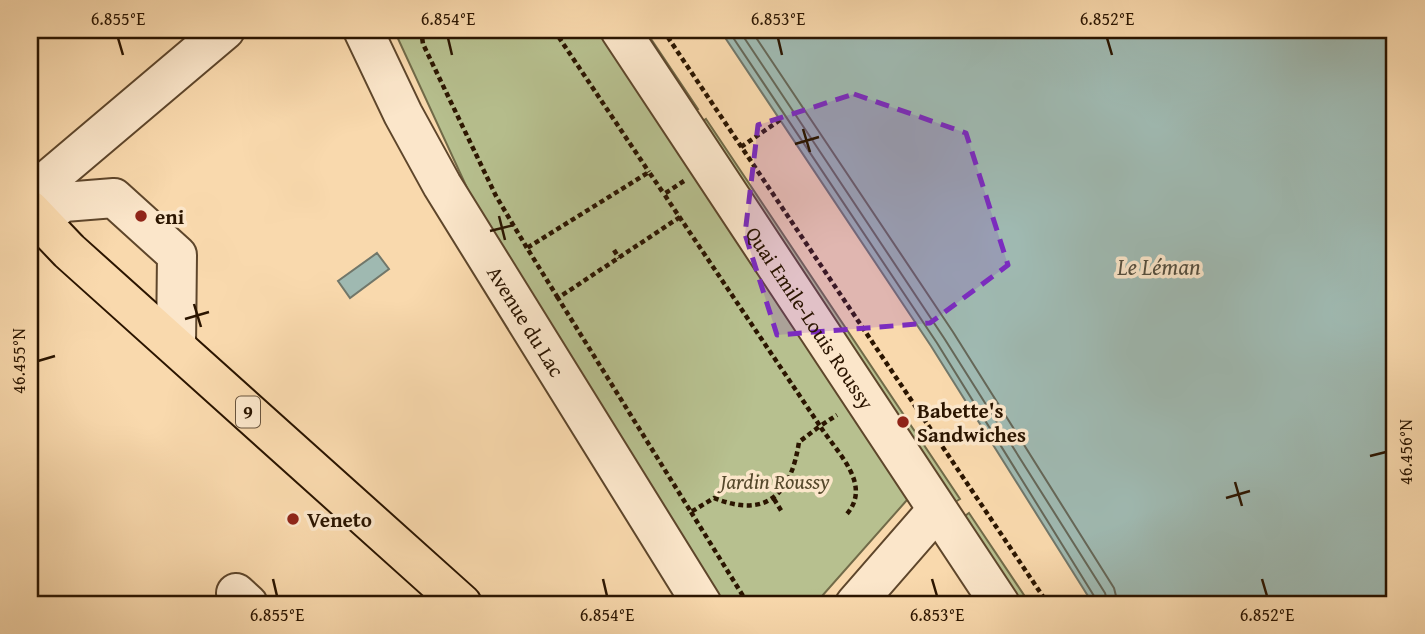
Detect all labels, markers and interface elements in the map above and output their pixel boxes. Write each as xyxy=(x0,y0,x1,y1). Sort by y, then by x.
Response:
text: 6.855°E xyxy=(91,5,145,32)
text: 6.854°E xyxy=(421,5,475,32)
text: 6.853°E xyxy=(751,5,805,32)
text: 6.852°E xyxy=(1080,5,1134,32)
place label: eni xyxy=(155,201,185,232)
marker: eni xyxy=(133,208,149,224)
street label: Quai Emile-Louis Roussy xyxy=(739,220,883,416)
water label: Le Léman xyxy=(1116,250,1201,283)
street label: Avenue du Lac xyxy=(480,259,573,383)
text: 46.455°N xyxy=(5,328,32,394)
place label: Babette's Sandwiches xyxy=(917,395,1026,450)
road number: 9 xyxy=(236,396,260,428)
marker: Babette's Sandwiches xyxy=(895,414,911,430)
text: 46.456°N xyxy=(1392,419,1419,485)
park label: Jardin Roussy xyxy=(717,466,830,497)
place label: Veneto xyxy=(307,504,372,535)
marker: Veneto xyxy=(285,511,301,527)
text: 6.855°E xyxy=(250,601,304,628)
text: 6.854°E xyxy=(580,601,634,628)
text: 6.853°E xyxy=(910,601,964,628)
text: 6.852°E xyxy=(1240,601,1294,628)

